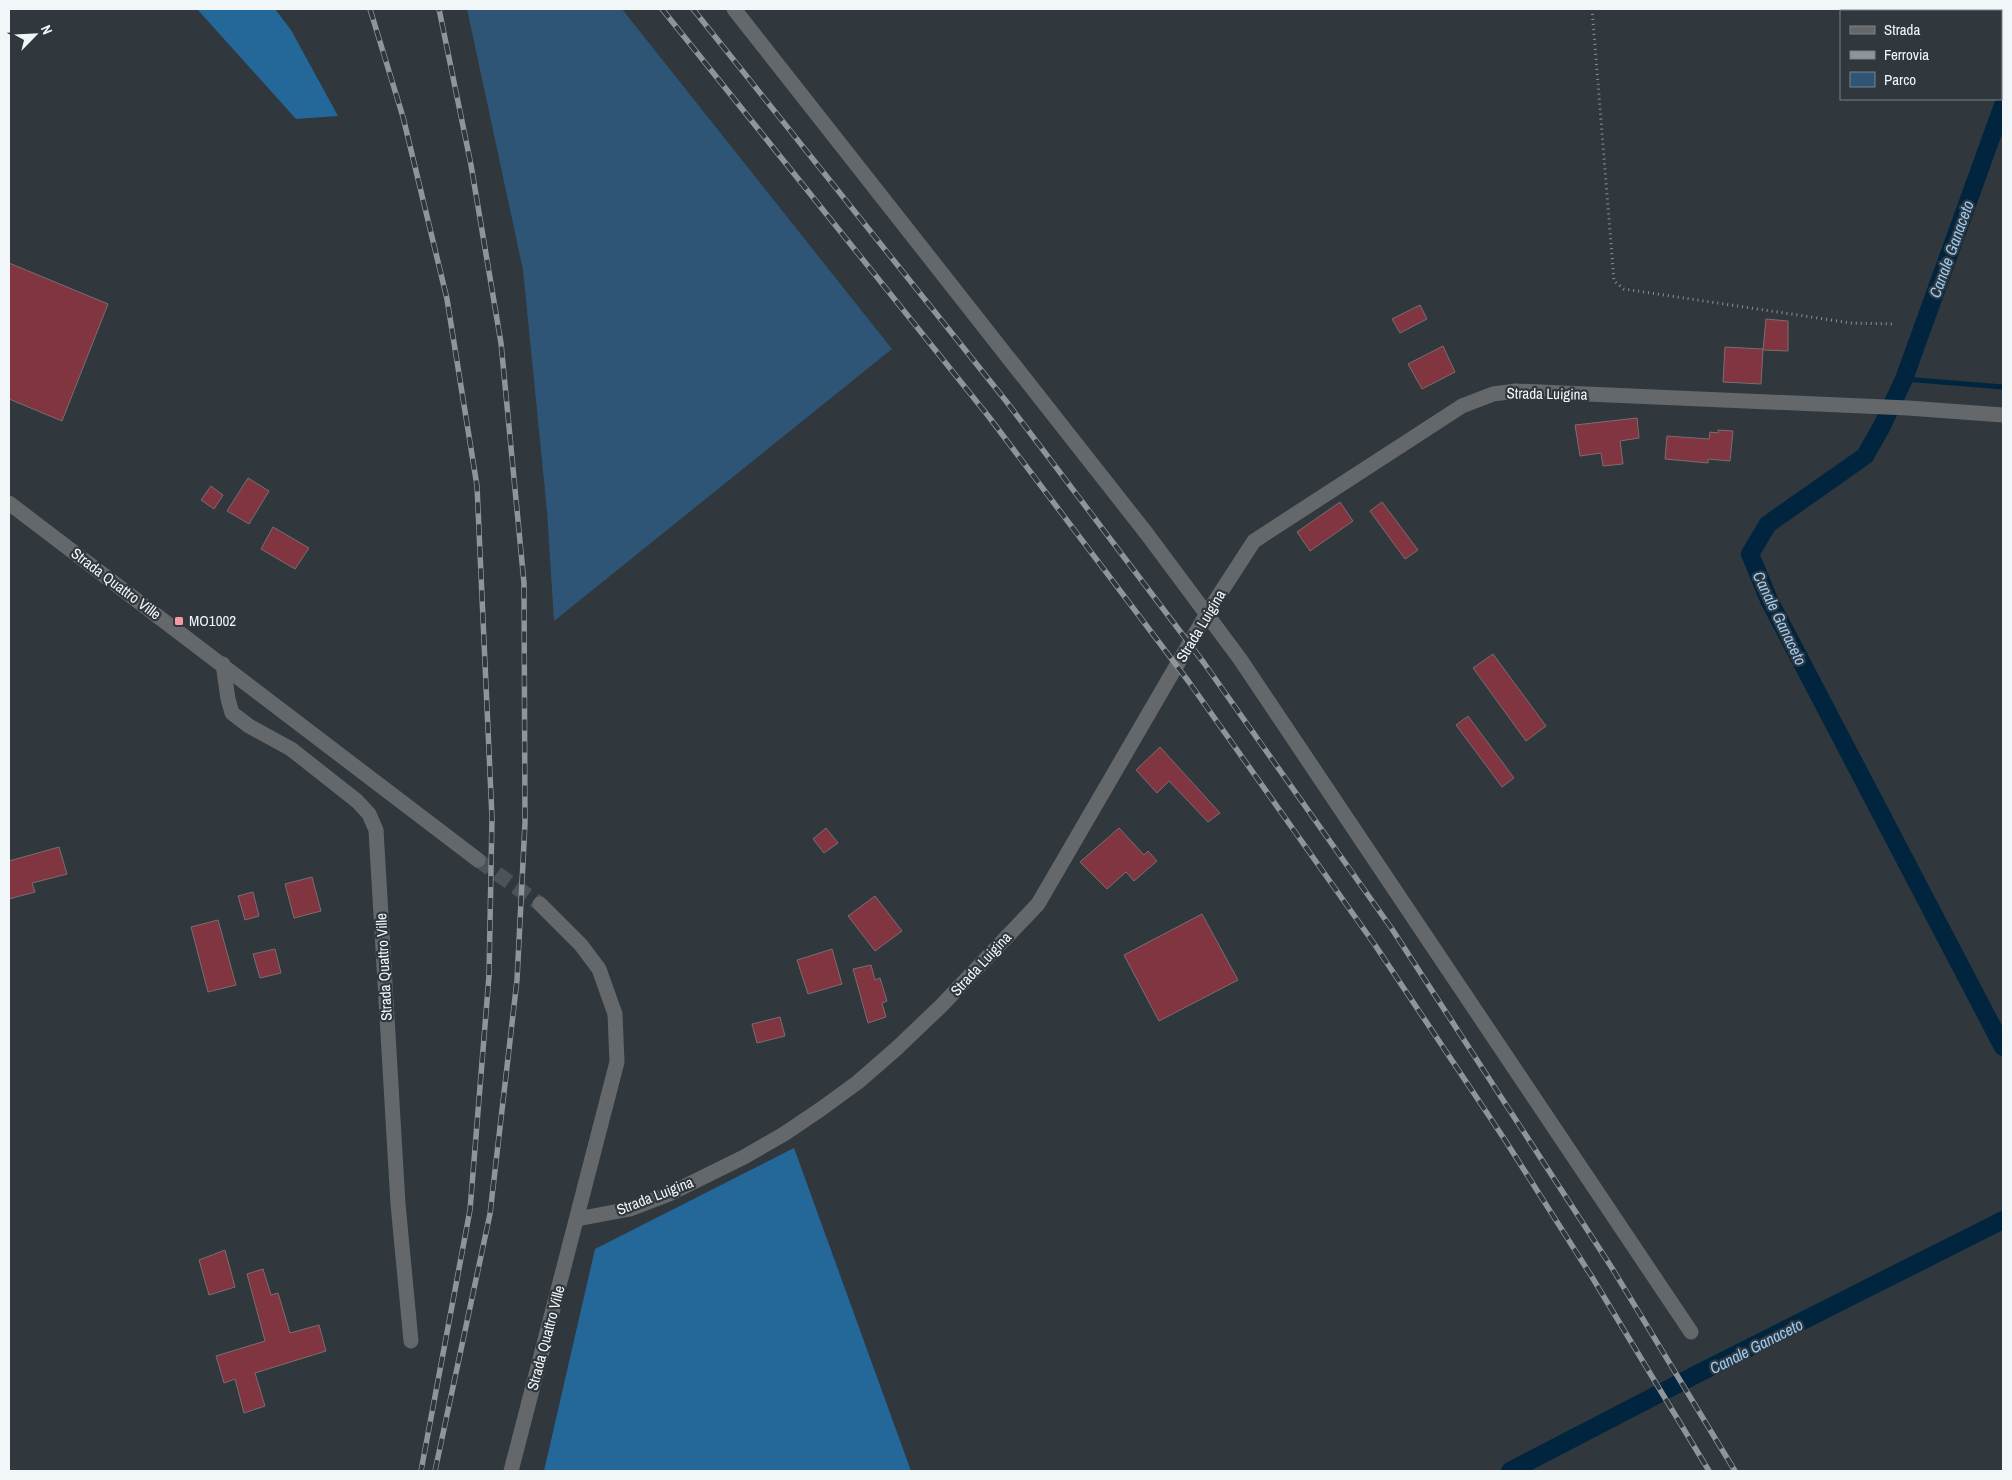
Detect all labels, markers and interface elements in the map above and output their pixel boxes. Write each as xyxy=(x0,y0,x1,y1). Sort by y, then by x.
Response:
north arrow xyxy=(10,10,60,60)
legend xyxy=(1840,10,2002,100)
text: Strada xyxy=(1884,19,1920,40)
text: N xyxy=(37,22,57,37)
text: Ferrovia xyxy=(1884,44,1929,65)
text: Parco xyxy=(1884,69,1916,90)
water label: Canale Ganaceto xyxy=(1923,197,1979,301)
street label: Strada Luigina xyxy=(1506,382,1588,405)
street label: Strada Quattro Ville xyxy=(67,543,166,625)
water label: Canale Ganaceto xyxy=(1748,567,1812,669)
street label: Strada Luigina xyxy=(1171,586,1230,666)
place label: MO1002 xyxy=(189,610,236,631)
marker: MO1002 xyxy=(173,615,185,627)
street label: Strada Quattro Ville xyxy=(370,912,397,1021)
street label: Strada Luigina xyxy=(945,927,1016,1000)
street label: Strada Luigina xyxy=(613,1171,696,1220)
street label: Strada Quattro Ville xyxy=(521,1283,570,1393)
water label: Canale Ganaceto xyxy=(1706,1313,1806,1379)

